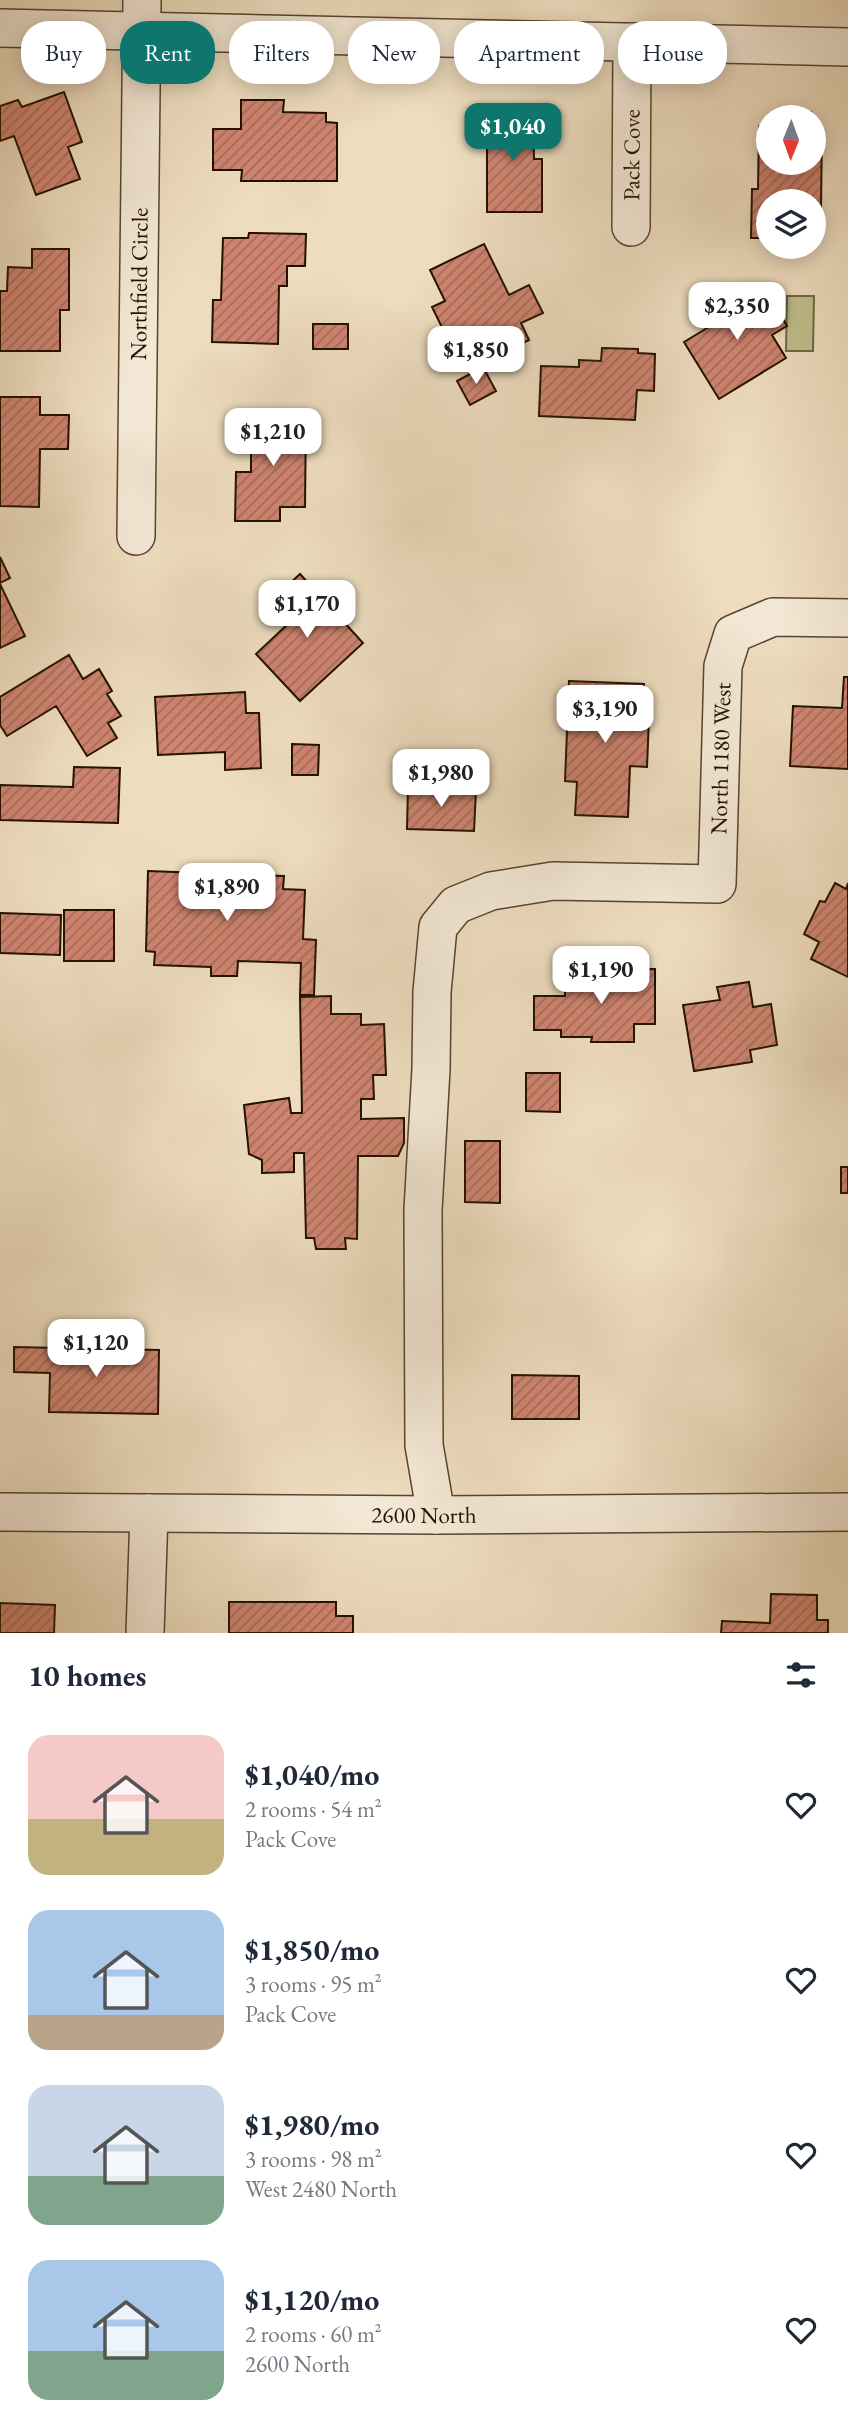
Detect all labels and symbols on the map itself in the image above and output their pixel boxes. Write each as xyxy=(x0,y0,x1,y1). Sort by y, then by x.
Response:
pin: $1,040 xyxy=(456,104,570,163)
north arrow xyxy=(756,105,826,175)
street label: Pack Cove xyxy=(616,109,647,201)
street label: Northfield Circle xyxy=(123,208,155,360)
pin: $2,350 xyxy=(680,282,794,342)
pin: $1,850 xyxy=(419,326,533,386)
pin: $1,210 xyxy=(216,408,330,468)
pin: $1,170 xyxy=(250,580,364,640)
street label: North 1180 West xyxy=(703,681,738,835)
pin: $3,190 xyxy=(548,686,662,745)
pin: $1,980 xyxy=(384,750,498,809)
pin: $1,890 xyxy=(170,864,284,923)
pin: $1,190 xyxy=(544,946,658,1006)
pin: $1,120 xyxy=(39,1320,153,1379)
street label: 2600 North xyxy=(371,1500,477,1530)

